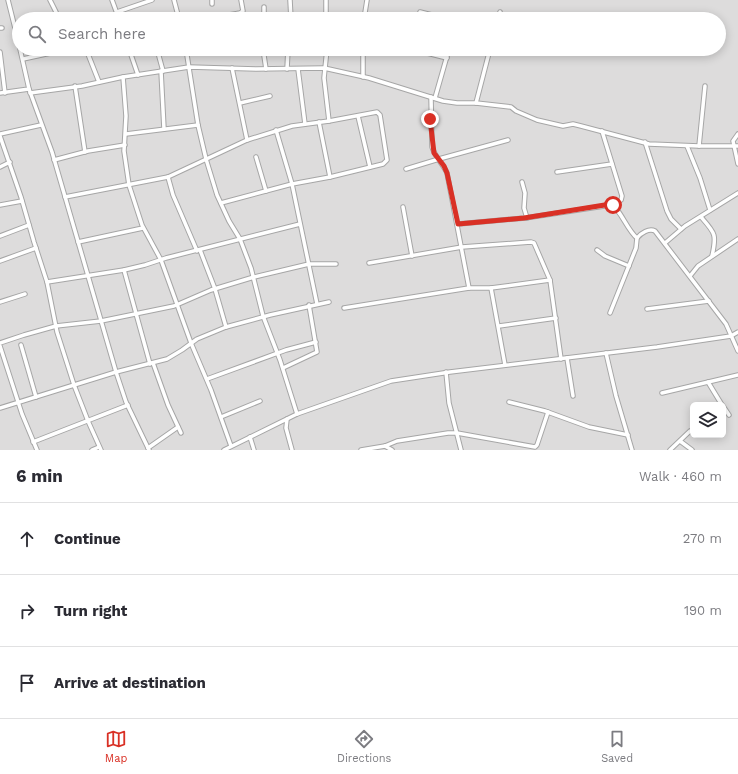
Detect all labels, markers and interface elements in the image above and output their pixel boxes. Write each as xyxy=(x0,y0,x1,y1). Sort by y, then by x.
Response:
search box xyxy=(12,12,726,56)
icon: search xyxy=(26,23,48,45)
text: Search here xyxy=(58,25,146,43)
route end xyxy=(421,110,439,128)
route start xyxy=(604,196,622,214)
map controls xyxy=(690,402,726,438)
button: layers xyxy=(690,402,726,438)
text: 6 min xyxy=(16,466,63,486)
text: Walk · 460 m xyxy=(639,469,722,484)
icon: ahead xyxy=(16,528,38,550)
text: Continue xyxy=(54,530,121,548)
text: 270 m xyxy=(683,531,722,546)
icon: right xyxy=(16,600,38,622)
text: Turn right xyxy=(54,602,127,620)
text: 190 m xyxy=(684,603,722,618)
icon: arrive xyxy=(16,672,38,694)
text: Arrive at destination xyxy=(54,674,206,692)
tab: Map xyxy=(105,728,127,765)
tab: Directions xyxy=(337,728,391,765)
tab: Saved xyxy=(601,728,633,765)

